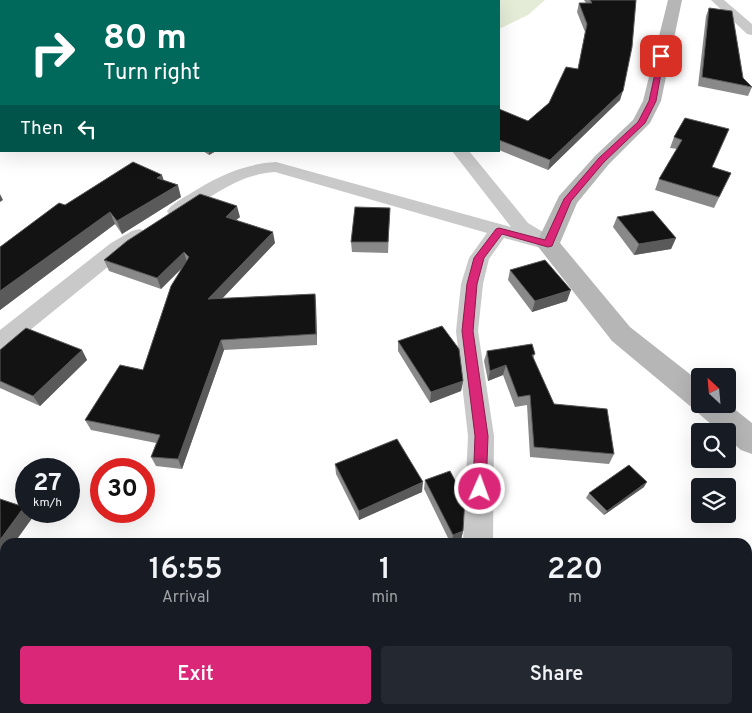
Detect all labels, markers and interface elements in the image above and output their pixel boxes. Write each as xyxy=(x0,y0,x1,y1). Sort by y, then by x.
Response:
text: 80 m xyxy=(103,17,187,61)
icon: right xyxy=(20,20,85,85)
pin xyxy=(640,35,682,77)
icon: arrive xyxy=(647,42,675,70)
text: Turn right xyxy=(103,60,200,87)
icon: left xyxy=(73,115,101,143)
text: Then xyxy=(20,117,63,141)
north arrow xyxy=(691,368,736,412)
map controls xyxy=(691,368,736,523)
button: search xyxy=(691,423,736,468)
speed limit sign: 30 xyxy=(90,458,155,523)
position arrow xyxy=(453,462,505,514)
text: 27 xyxy=(33,468,62,500)
button: layers xyxy=(691,478,736,523)
text: km/h xyxy=(33,495,62,511)
text: 16:55 xyxy=(149,552,223,589)
text: 1 xyxy=(379,552,391,589)
text: 220 xyxy=(547,552,603,589)
text: Arrival xyxy=(162,588,210,608)
text: min xyxy=(372,588,398,608)
text: m xyxy=(568,588,582,608)
button: Exit xyxy=(20,646,371,704)
button: Share xyxy=(381,646,732,704)

